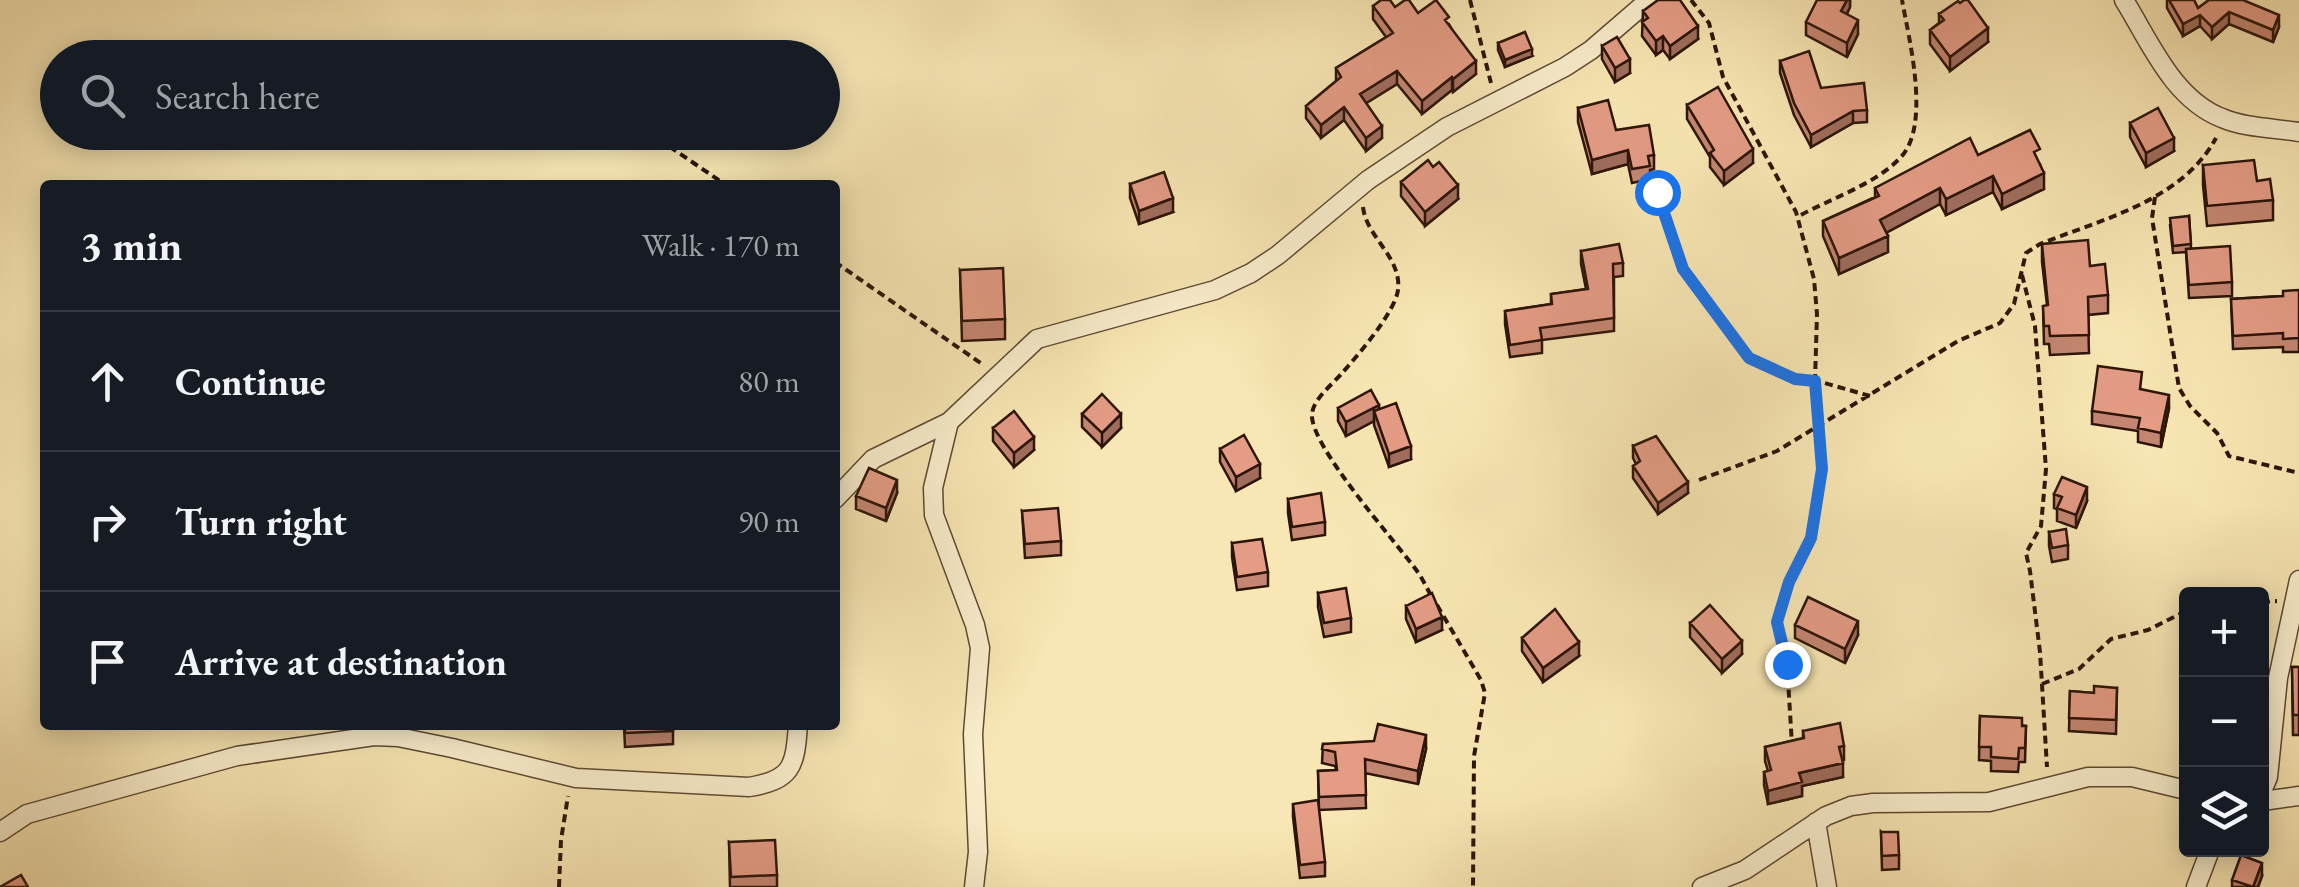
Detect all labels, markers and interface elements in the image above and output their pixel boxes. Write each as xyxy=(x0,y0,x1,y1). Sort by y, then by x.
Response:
search box xyxy=(40,40,840,150)
icon: search xyxy=(75,68,130,123)
text: Search here xyxy=(155,71,320,120)
route start xyxy=(1635,170,1681,216)
text: 3 min xyxy=(80,218,182,273)
text: Walk · 170 m xyxy=(642,224,800,266)
icon: ahead xyxy=(80,354,135,409)
text: Continue xyxy=(175,357,326,406)
text: 80 m xyxy=(738,360,800,402)
icon: right xyxy=(80,494,135,549)
text: Turn right xyxy=(175,497,347,546)
text: 90 m xyxy=(738,500,800,542)
map controls xyxy=(2179,587,2269,857)
button: + xyxy=(2179,587,2269,677)
icon: arrive xyxy=(80,634,135,689)
text: Arrive at destination xyxy=(175,637,507,686)
route end xyxy=(1765,642,1811,688)
button: − xyxy=(2179,677,2269,767)
button: layers xyxy=(2179,767,2269,857)

